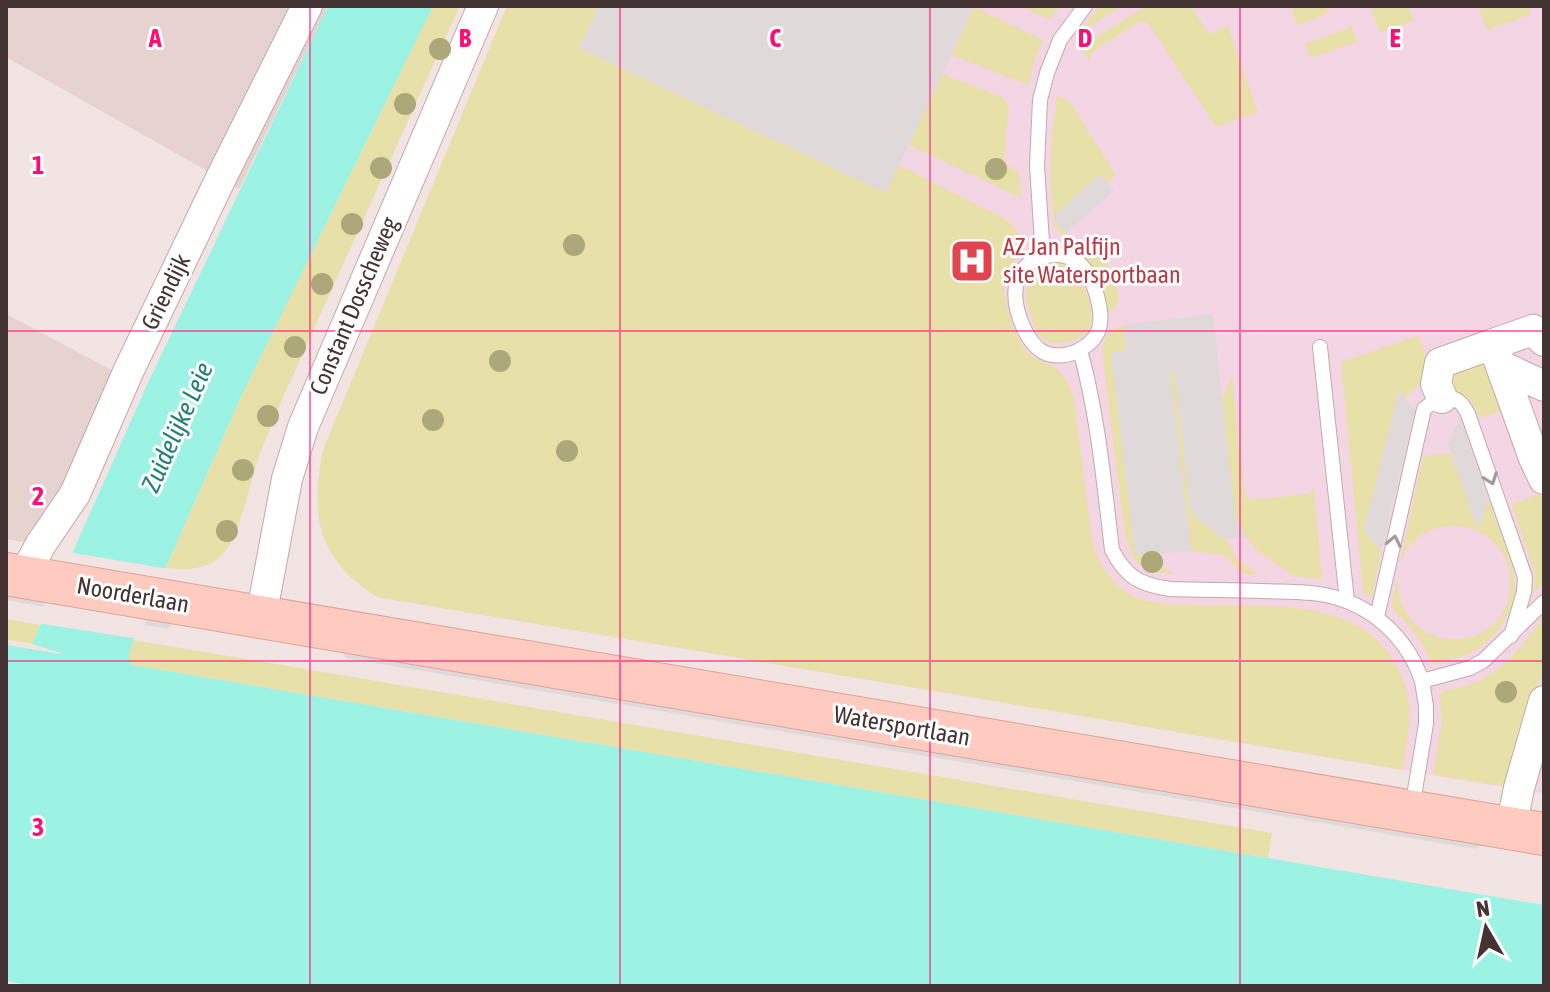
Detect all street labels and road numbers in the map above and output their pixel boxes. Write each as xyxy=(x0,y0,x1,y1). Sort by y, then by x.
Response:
street label: Constant Dosscheweg xyxy=(304,212,403,399)
street label: Griendijk xyxy=(136,249,196,334)
street label: Noorderlaan xyxy=(75,571,191,618)
street label: Watersportlaan xyxy=(832,700,972,751)

